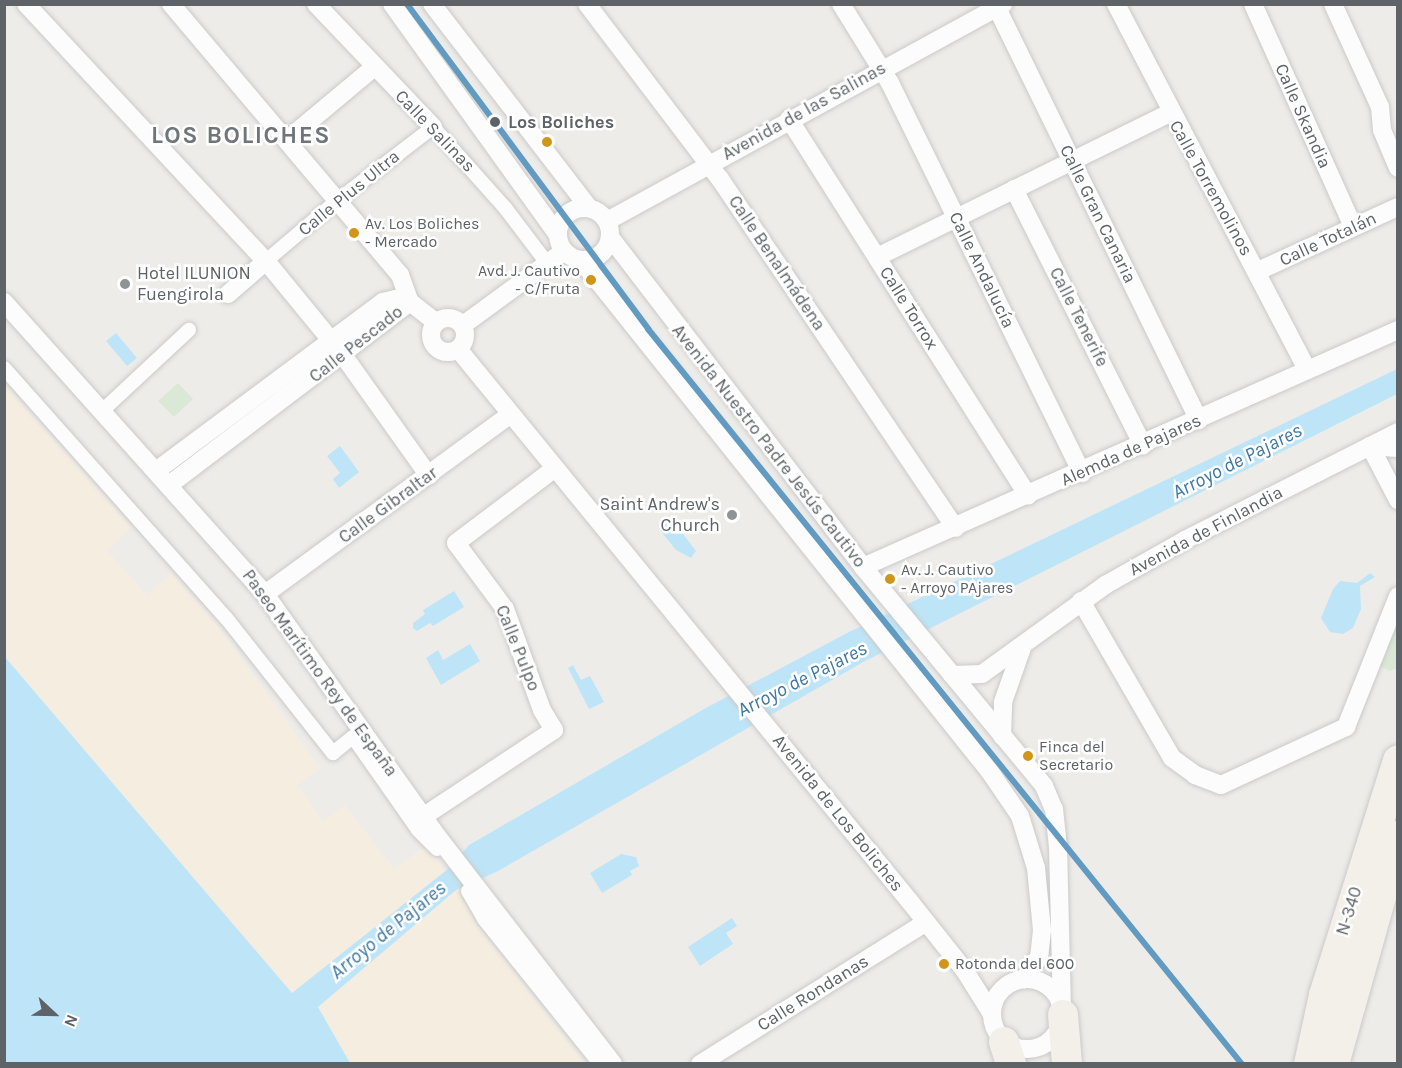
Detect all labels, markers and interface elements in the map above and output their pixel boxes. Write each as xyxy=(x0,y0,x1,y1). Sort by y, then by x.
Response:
street label: Avenida de las Salinas xyxy=(718,57,890,165)
street label: Calle Skandia xyxy=(1270,60,1336,172)
street label: Calle Salinas xyxy=(390,85,480,177)
place label: Los Boliches xyxy=(508,111,614,133)
marker: Los Boliches xyxy=(486,113,504,131)
street label: Calle Torremolinos xyxy=(1165,117,1257,259)
district label: LOS BOLICHES xyxy=(151,122,331,150)
unlabelled marker xyxy=(541,136,553,148)
street label: Calle Gran Canaria xyxy=(1055,141,1141,287)
street label: Calle Plus Ultra xyxy=(294,146,404,240)
street label: Calle Benalmádena xyxy=(724,191,830,335)
street label: Calle Totalán xyxy=(1276,207,1380,271)
street label: Calle Andalucía xyxy=(944,208,1020,332)
place label: Av. Los Boliches - Mercado xyxy=(365,214,479,252)
marker: Av. Los Boliches - Mercado xyxy=(348,227,360,239)
place label: Avd. J. Cautivo - C/Fruta xyxy=(478,261,580,299)
street label: Calle Torrox xyxy=(875,262,943,354)
place label: Hotel ILUNION Fuengirola xyxy=(137,263,251,306)
street label: Calle Tenerife xyxy=(1045,264,1113,370)
marker: Avd. J. Cautivo - C/Fruta xyxy=(585,274,597,286)
marker: Hotel ILUNION Fuengirola xyxy=(118,277,132,291)
street label: Calle Pescado xyxy=(305,301,407,387)
street label: Avenida Nuestro Padre Jesús Cautivo xyxy=(667,320,871,572)
street label: Alemda de Pajares xyxy=(1058,409,1204,491)
water label: Arroyo de Pajares xyxy=(1168,418,1306,504)
street label: Calle Gibraltar xyxy=(334,462,442,548)
street label: Avenida de Finlandia xyxy=(1125,481,1287,581)
place label: Saint Andrew's Church xyxy=(599,494,720,536)
marker: Saint Andrew's Church xyxy=(725,508,739,522)
place label: Av. J. Cautivo - Arroyo PAjares xyxy=(901,560,1014,598)
street label: Paseo Marítimo Rey de España xyxy=(238,565,402,781)
marker: Av. J. Cautivo - Arroyo PAjares xyxy=(884,573,896,585)
street label: Calle Pulpo xyxy=(491,602,545,694)
water label: Arroyo de Pajares xyxy=(733,636,871,722)
street label: Avenida de Los Boliches xyxy=(768,730,908,896)
place label: Finca del Secretario xyxy=(1039,737,1113,775)
marker: Finca del Secretario xyxy=(1022,750,1034,762)
water label: Arroyo de Pajares xyxy=(325,876,451,984)
street label: N-340 xyxy=(1331,884,1367,938)
street label: Calle Rondanas xyxy=(753,950,873,1036)
place label: Rotonda del 600 xyxy=(955,954,1074,974)
marker: Rotonda del 600 xyxy=(938,958,950,970)
north arrow xyxy=(24,984,84,1044)
text: N xyxy=(60,1012,82,1030)

